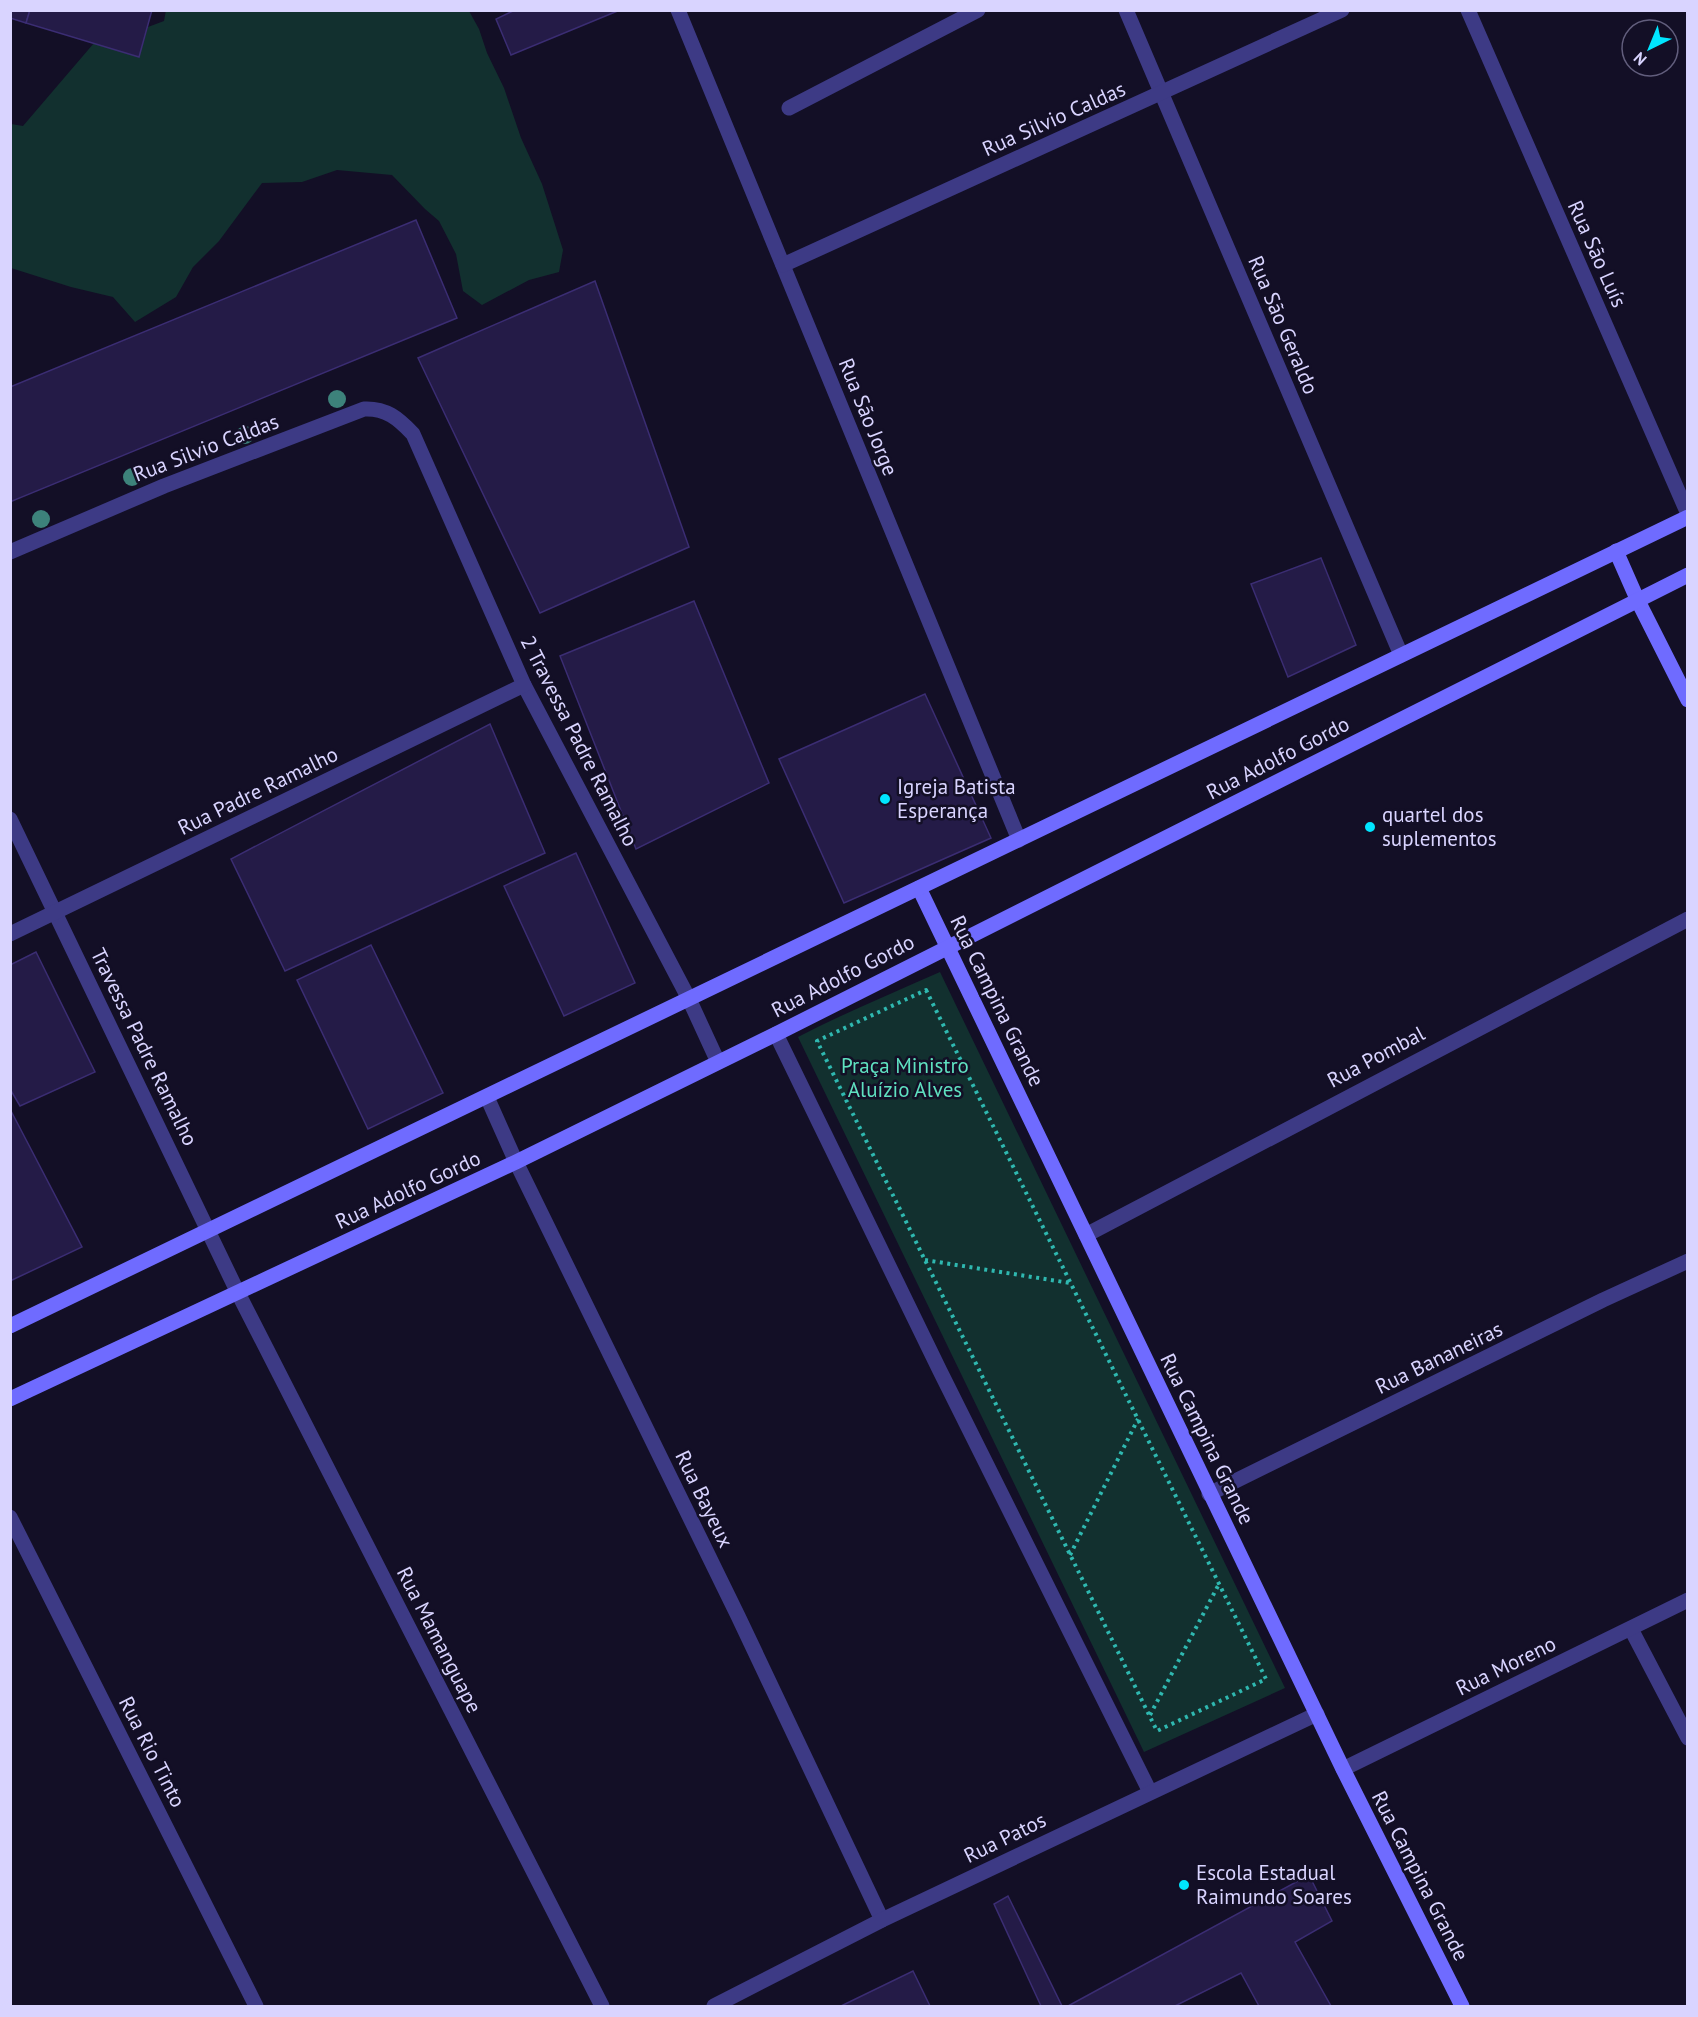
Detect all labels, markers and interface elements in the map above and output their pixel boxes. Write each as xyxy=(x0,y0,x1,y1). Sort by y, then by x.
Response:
north arrow xyxy=(1620,18,1680,78)
text: N xyxy=(1629,48,1650,70)
street label: Rua Silvio Caldas xyxy=(978,75,1130,162)
street label: Rua São Luís xyxy=(1562,196,1633,311)
street label: Rua São Geraldo xyxy=(1242,251,1325,398)
street label: Rua São Jorge xyxy=(833,354,904,480)
street label: Rua Silvio Caldas xyxy=(129,407,282,488)
street label: 2 Travessa Padre Ramalho xyxy=(515,631,644,851)
street label: Rua Adolfo Gordo xyxy=(1202,710,1354,805)
street label: Rua Padre Ramalho xyxy=(173,740,342,841)
place label: Igreja Batista Esperança xyxy=(897,773,1016,824)
marker: Igreja Batista Esperança xyxy=(878,792,892,806)
place label: quartel dos suplementos xyxy=(1382,801,1497,852)
marker: quartel dos suplementos xyxy=(1363,820,1377,834)
street label: Rua Campina Grande xyxy=(944,911,1051,1091)
street label: Rua Adolfo Gordo xyxy=(767,928,919,1023)
street label: Travessa Padre Ramalho xyxy=(85,944,204,1150)
street label: Rua Pombal xyxy=(1322,1020,1429,1094)
park label: Praça Ministro Aluízio Alves xyxy=(841,1052,969,1103)
street label: Rua Adolfo Gordo xyxy=(331,1144,485,1235)
street label: Rua Bananeiras xyxy=(1371,1315,1507,1400)
street label: Rua Campina Grande xyxy=(1154,1349,1261,1529)
street label: Rua Bayeux xyxy=(669,1446,740,1552)
street label: Rua Mamanguape xyxy=(391,1562,488,1717)
street label: Rua Moreno xyxy=(1451,1630,1560,1701)
street label: Rua Rio Tinto xyxy=(113,1692,192,1812)
street label: Rua Campina Grande xyxy=(1366,1786,1475,1965)
street label: Rua Patos xyxy=(959,1806,1050,1869)
place label: Escola Estadual Raimundo Soares xyxy=(1196,1859,1352,1910)
marker: Escola Estadual Raimundo Soares xyxy=(1177,1878,1191,1892)

